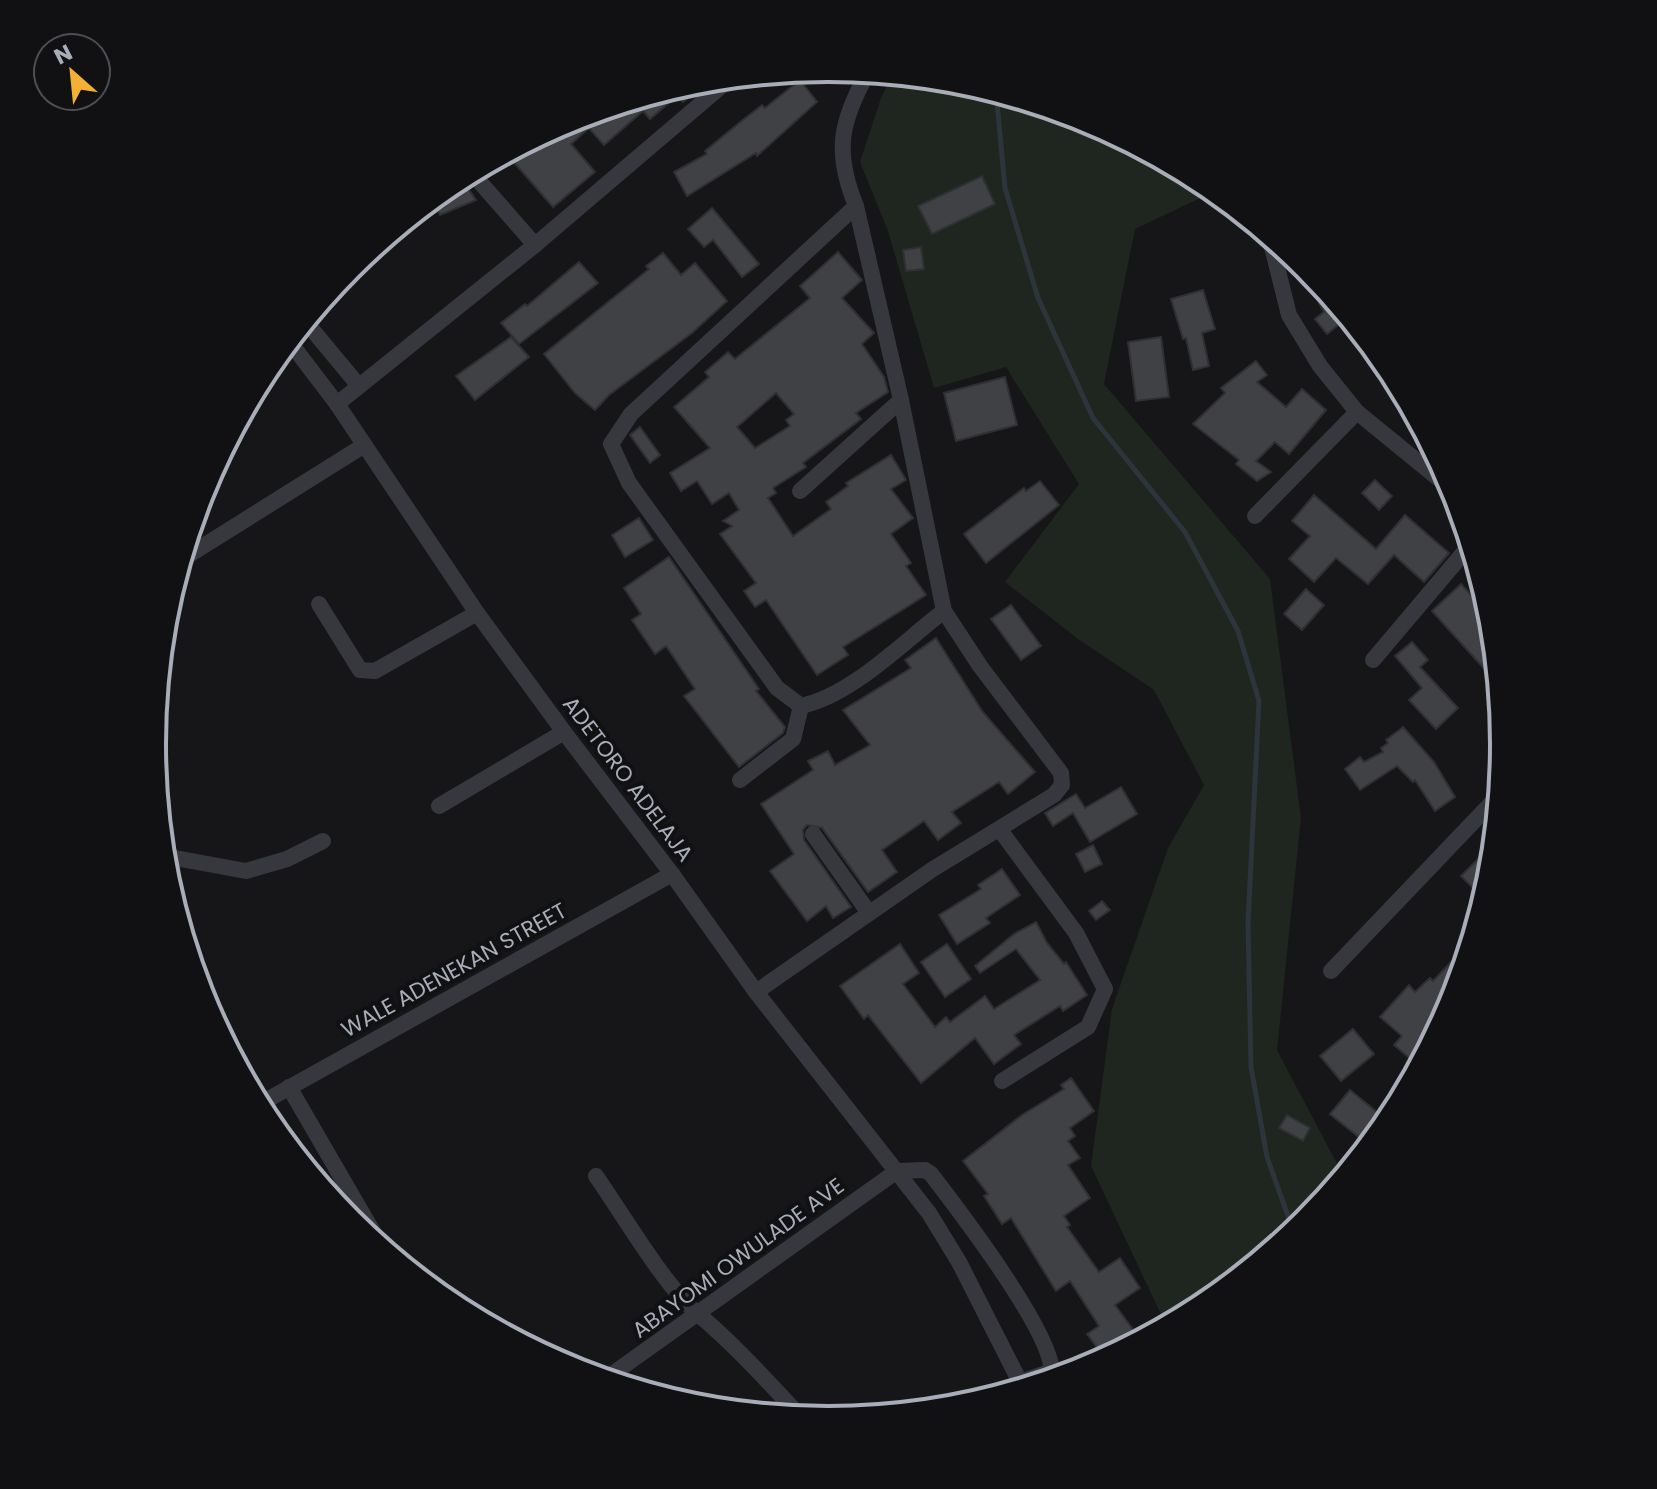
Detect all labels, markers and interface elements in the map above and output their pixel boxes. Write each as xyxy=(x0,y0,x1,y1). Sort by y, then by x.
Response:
north arrow xyxy=(32,32,112,112)
text: N xyxy=(49,37,78,72)
street label: ADETORO ADELAJA xyxy=(555,690,701,868)
street label: WALE ADENEKAN STREET xyxy=(336,895,572,1045)
street label: ABAYOMI OWULADE AVE xyxy=(626,1170,850,1346)

